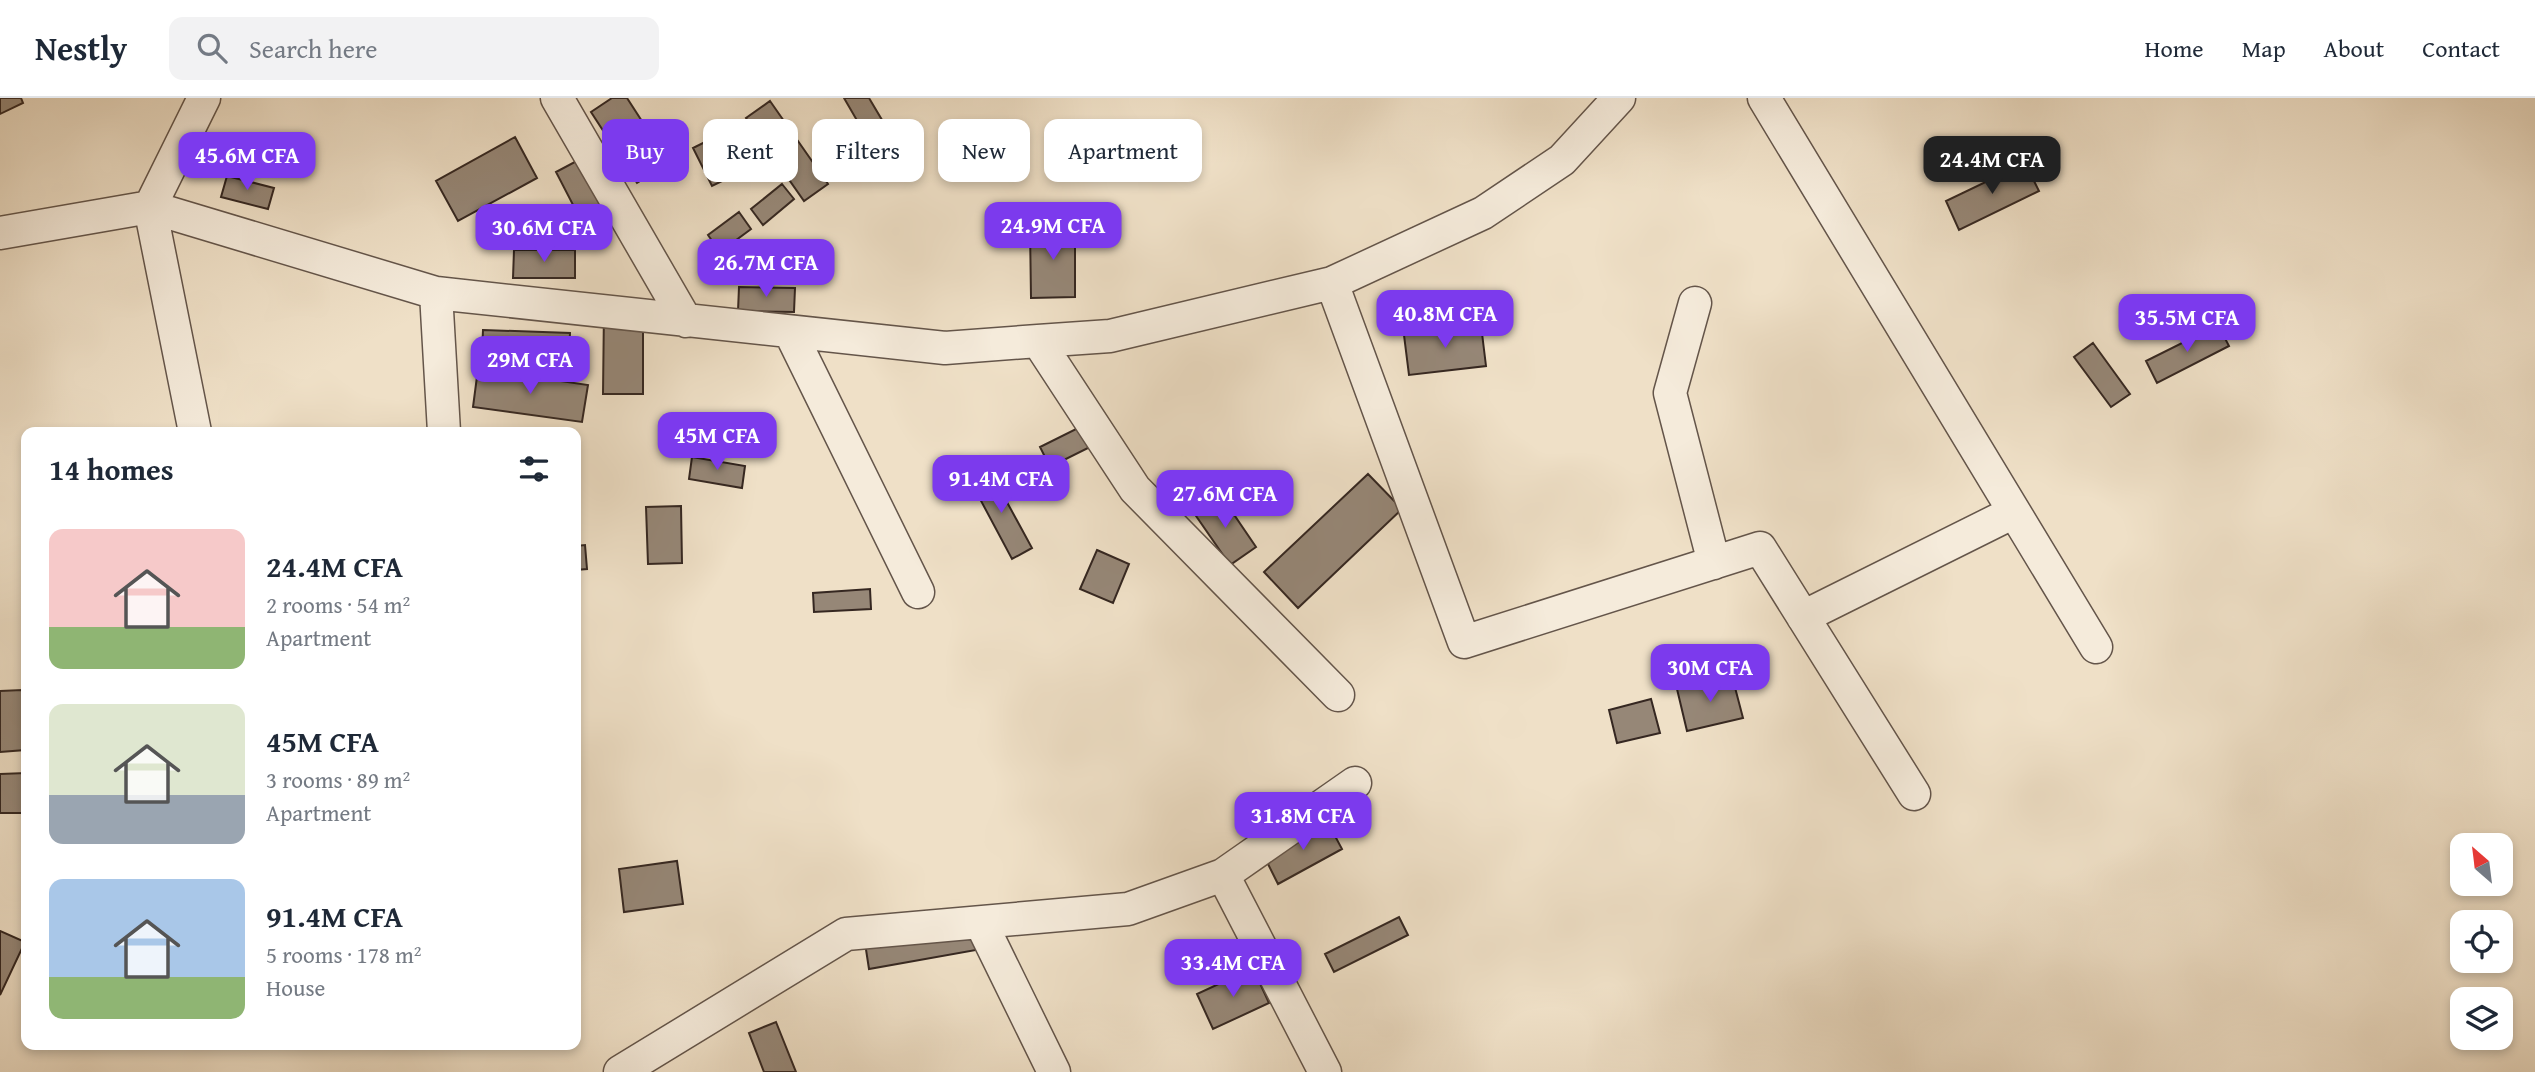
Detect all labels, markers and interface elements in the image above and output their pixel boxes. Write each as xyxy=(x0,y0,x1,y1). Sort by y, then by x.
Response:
search box xyxy=(169,17,659,80)
text: Nestly xyxy=(35,24,127,72)
icon: search xyxy=(193,29,231,67)
text: Search here xyxy=(249,29,377,68)
text: Home xyxy=(2145,31,2204,66)
text: Map xyxy=(2242,31,2286,66)
text: About xyxy=(2324,31,2384,66)
text: Contact xyxy=(2422,31,2500,66)
chip: Buy xyxy=(602,119,689,182)
chip: Rent xyxy=(703,119,798,182)
chip: Filters xyxy=(812,119,924,182)
chip: New xyxy=(938,119,1030,182)
chip: Apartment xyxy=(1044,119,1202,182)
pin: 45.6M CFA xyxy=(167,132,327,192)
pin: 24.4M CFA xyxy=(1912,136,2072,196)
text: 45.6M CFA xyxy=(194,138,300,171)
text: 24.4M CFA xyxy=(1939,142,2045,175)
pin: 24.9M CFA xyxy=(973,202,1133,262)
pin: 30.6M CFA xyxy=(464,204,624,264)
text: 24.9M CFA xyxy=(1000,208,1106,241)
text: 30.6M CFA xyxy=(491,210,597,243)
pin: 26.7M CFA xyxy=(686,240,846,299)
text: 26.7M CFA xyxy=(713,245,819,278)
pin: 40.8M CFA xyxy=(1365,290,1525,350)
pin: 35.5M CFA xyxy=(2107,294,2267,354)
text: 40.8M CFA xyxy=(1392,296,1498,329)
text: 35.5M CFA xyxy=(2134,300,2240,333)
pin: 29M CFA xyxy=(465,336,595,396)
text: 29M CFA xyxy=(487,342,573,375)
pin: 45M CFA xyxy=(652,412,782,472)
text: 45M CFA xyxy=(674,418,760,451)
text: 14 homes xyxy=(49,447,174,491)
icon: filters xyxy=(515,450,553,488)
pin: 91.4M CFA xyxy=(921,456,1081,515)
text: 91.4M CFA xyxy=(948,461,1054,494)
pin: 27.6M CFA xyxy=(1145,470,1305,530)
text: 27.6M CFA xyxy=(1172,476,1278,509)
text: 24.4M CFA xyxy=(266,544,403,588)
icon: home xyxy=(105,557,189,641)
text: 2 rooms · 54 m² xyxy=(266,588,410,621)
text: Apartment xyxy=(266,621,371,654)
pin: 30M CFA xyxy=(1645,644,1775,704)
text: 30M CFA xyxy=(1667,650,1753,683)
text: 45M CFA xyxy=(266,719,379,763)
icon: home xyxy=(105,732,189,816)
text: 3 rooms · 89 m² xyxy=(266,763,410,796)
pin: 31.8M CFA xyxy=(1223,792,1383,852)
text: Apartment xyxy=(266,796,371,829)
text: 31.8M CFA xyxy=(1250,798,1356,831)
north arrow xyxy=(2450,833,2513,896)
map controls xyxy=(2450,833,2513,1050)
text: 91.4M CFA xyxy=(266,894,403,938)
icon: home xyxy=(105,907,189,991)
button: locate xyxy=(2450,910,2513,973)
text: 5 rooms · 178 m² xyxy=(266,938,421,971)
pin: 33.4M CFA xyxy=(1153,940,1313,999)
text: 33.4M CFA xyxy=(1180,945,1286,978)
text: House xyxy=(266,971,325,1004)
button: layers xyxy=(2450,987,2513,1050)

